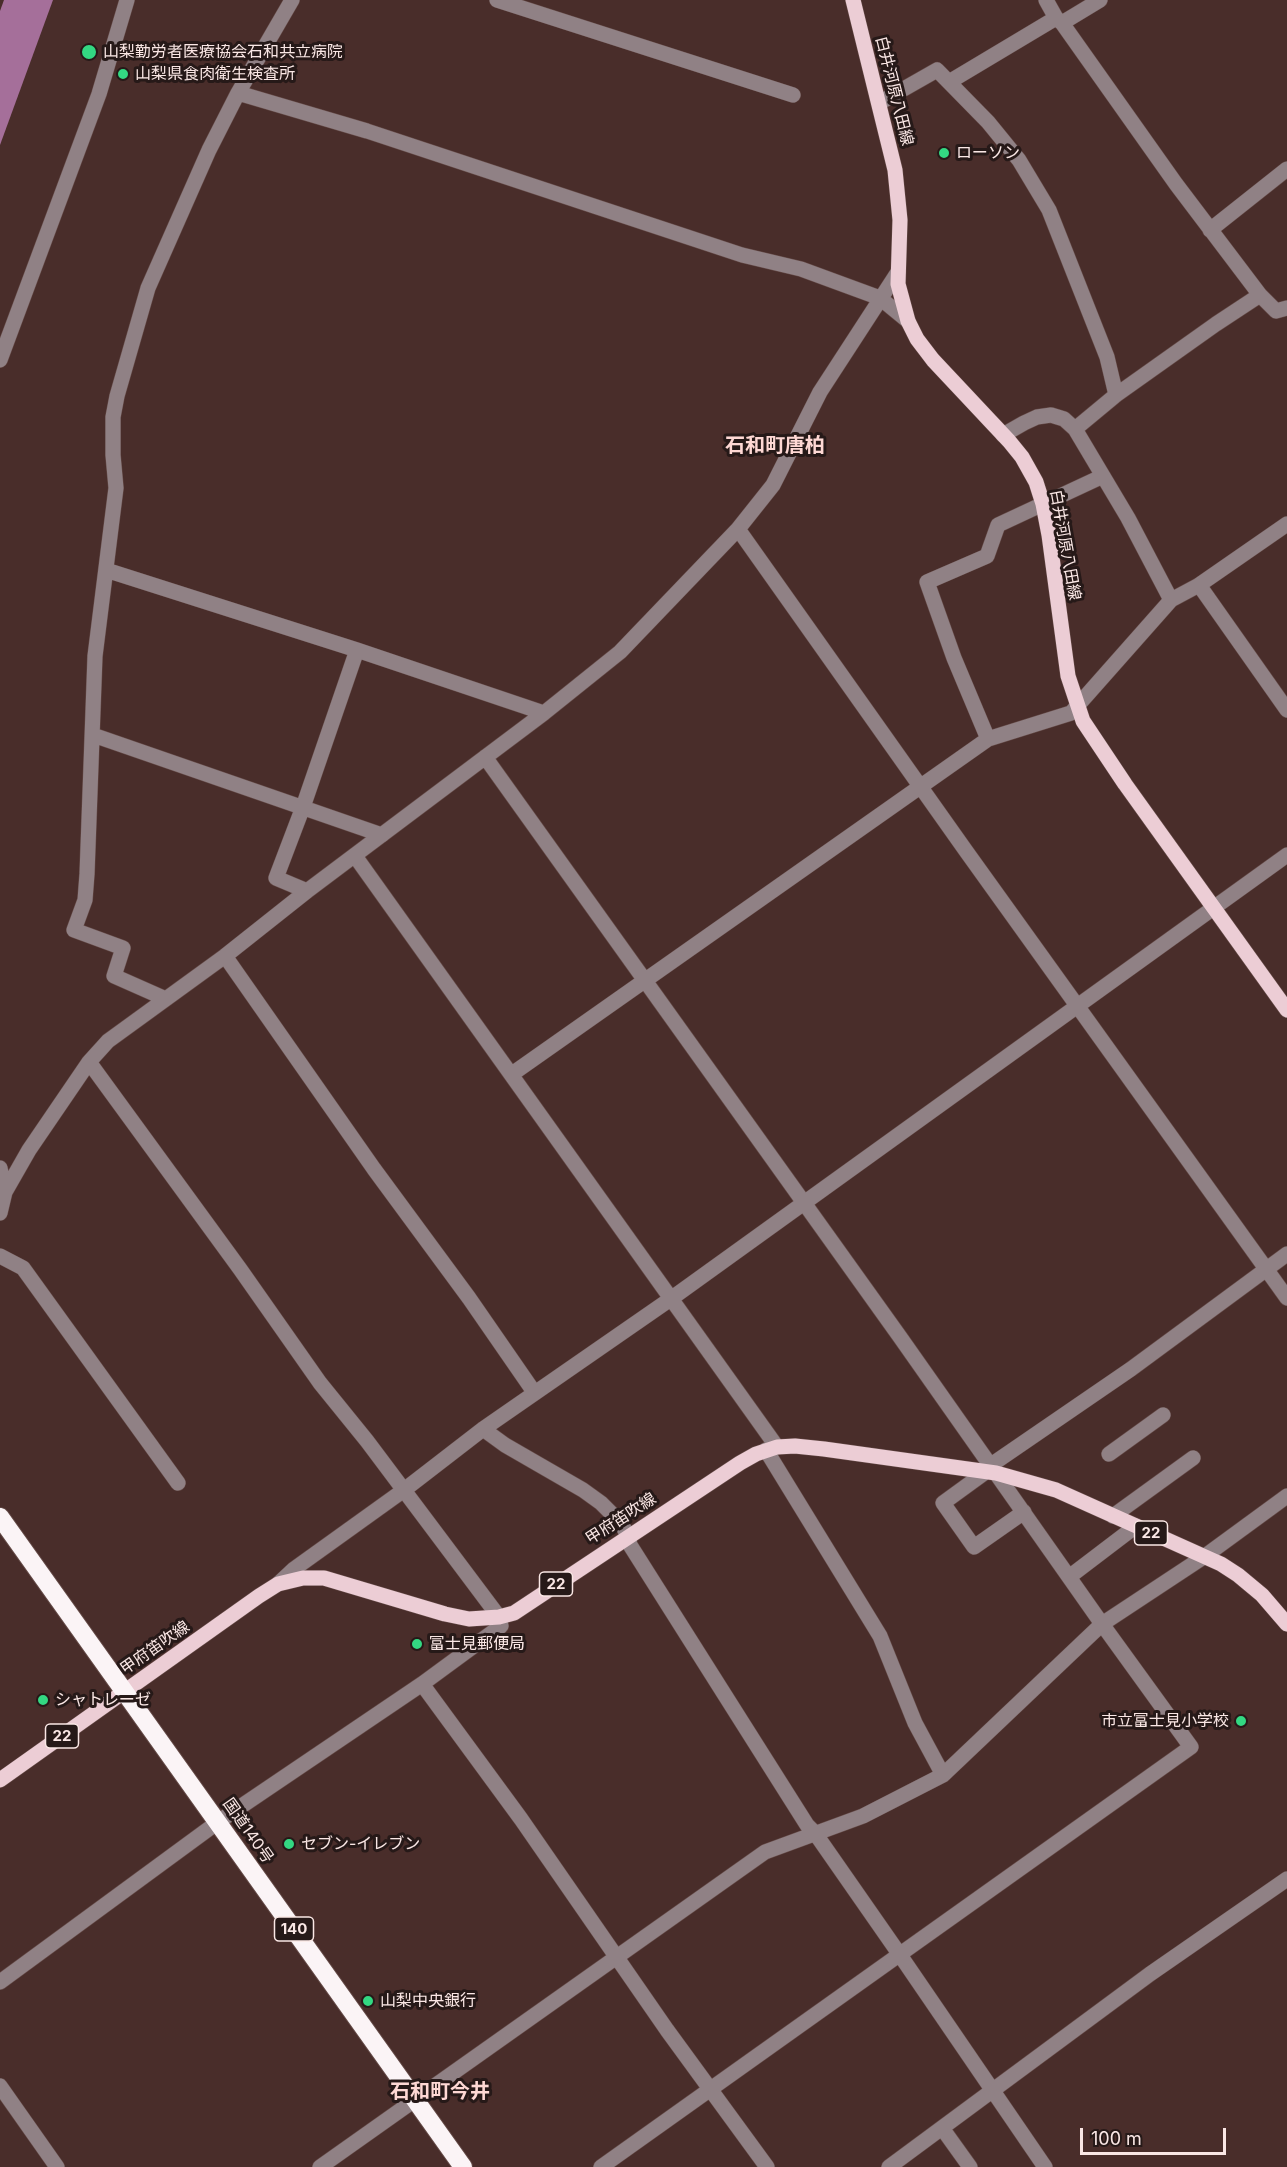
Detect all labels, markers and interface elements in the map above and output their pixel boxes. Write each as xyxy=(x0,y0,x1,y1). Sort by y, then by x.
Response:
street label: 白井河原八田線 xyxy=(871,34,917,148)
place label: 山梨勤労者医療協会石和共立病院 xyxy=(103,42,343,62)
marker: 山梨勤労者医療協会石和共立病院 xyxy=(80,43,98,61)
place label: 山梨県食肉衛生検査所 xyxy=(135,64,295,84)
marker: 山梨県食肉衛生検査所 xyxy=(116,67,130,81)
place label: ローソン xyxy=(956,143,1020,163)
marker: ローソン xyxy=(937,146,951,160)
district label: 石和町唐柏 xyxy=(725,434,825,458)
street label: 白井河原八田線 xyxy=(1046,488,1084,602)
street label: 甲府笛吹線 xyxy=(582,1489,660,1549)
road number: 22 xyxy=(1134,1521,1168,1545)
road number: 22 xyxy=(540,1572,572,1596)
street label: 甲府笛吹線 xyxy=(117,1617,193,1679)
place label: 富士見郵便局 xyxy=(429,1634,525,1654)
marker: 富士見郵便局 xyxy=(410,1637,424,1651)
place label: シャトレーゼ xyxy=(55,1690,151,1710)
marker: シャトレーゼ xyxy=(36,1693,50,1707)
place label: 市立富士見小学校 xyxy=(1101,1711,1229,1731)
marker: 市立富士見小学校 xyxy=(1234,1714,1248,1728)
road number: 22 xyxy=(46,1724,78,1748)
street label: 国道140号 xyxy=(219,1795,277,1867)
place label: セブン-イレブン xyxy=(301,1834,420,1854)
marker: セブン-イレブン xyxy=(282,1837,296,1851)
road number: 140 xyxy=(274,1917,314,1941)
place label: 山梨中央銀行 xyxy=(380,1991,476,2011)
marker: 山梨中央銀行 xyxy=(361,1994,375,2008)
district label: 石和町今井 xyxy=(390,2080,490,2104)
scale bar xyxy=(1083,2116,1228,2154)
text: 100 m xyxy=(1091,2128,1142,2149)

